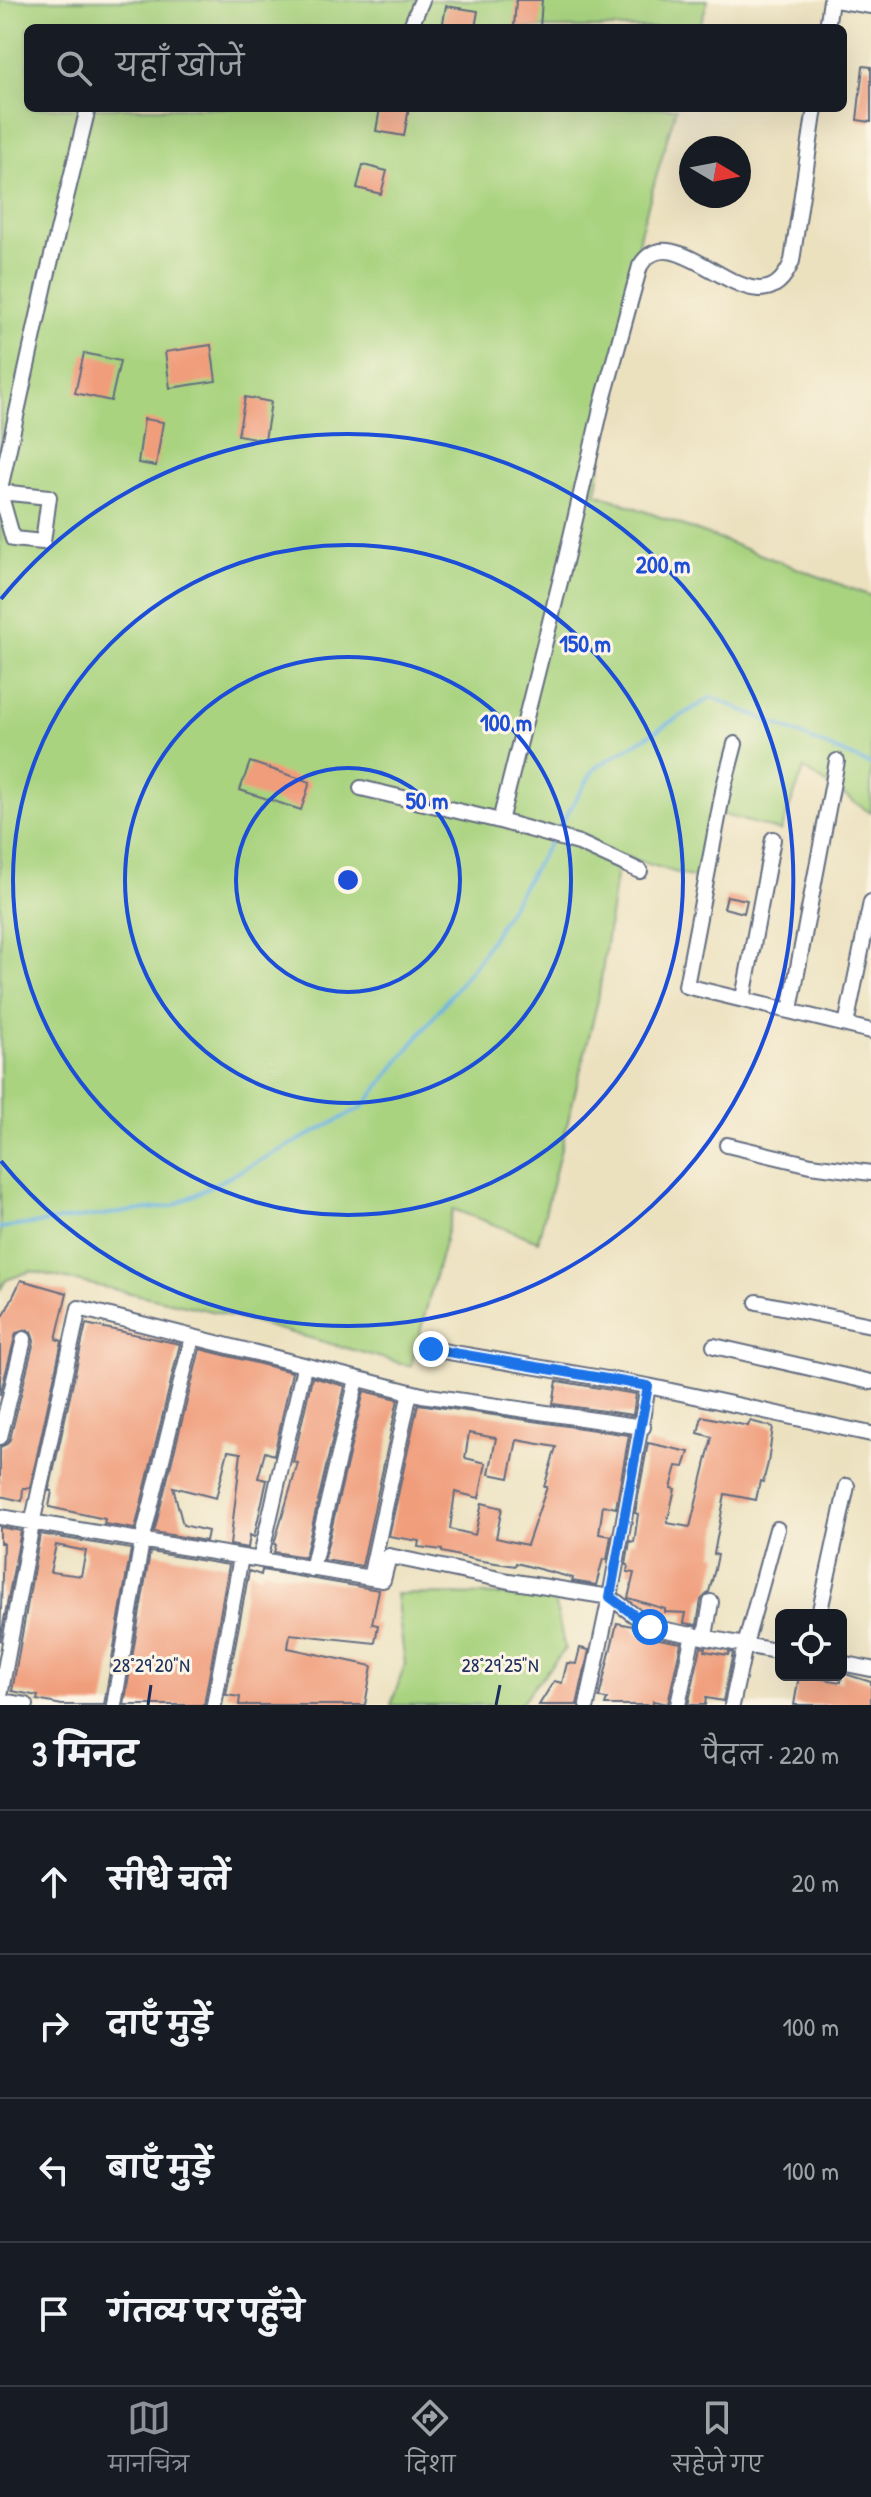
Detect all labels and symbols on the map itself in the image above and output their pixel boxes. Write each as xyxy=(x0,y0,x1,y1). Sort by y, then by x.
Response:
north arrow xyxy=(679,136,751,208)
text: 200 m xyxy=(636,548,690,580)
text: 150 m xyxy=(559,627,611,659)
text: 100 m xyxy=(480,706,532,738)
text: 50 m xyxy=(406,784,448,816)
centre of rings xyxy=(334,866,362,894)
route end xyxy=(413,1331,449,1367)
route start xyxy=(632,1609,668,1645)
text: 28°29'20"N xyxy=(112,1651,190,1678)
text: 28°29'25"N xyxy=(461,1651,539,1678)

